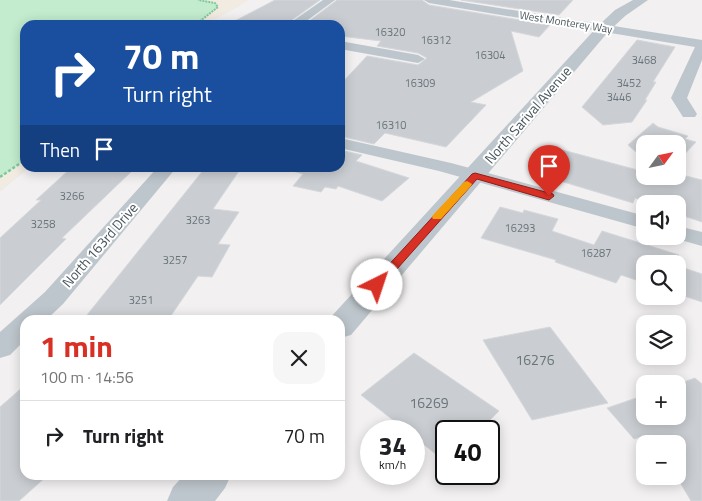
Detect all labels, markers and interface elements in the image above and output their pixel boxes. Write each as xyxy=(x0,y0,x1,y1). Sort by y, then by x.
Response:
street label: West Monterey Way xyxy=(518,7,614,37)
house number: 16320 xyxy=(375,24,405,40)
text: 70 m xyxy=(123,29,199,83)
house number: 16312 xyxy=(421,32,451,48)
icon: right xyxy=(40,40,105,105)
house number: 16304 xyxy=(475,47,505,63)
house number: 3468 xyxy=(632,52,656,68)
street label: North Sarival Avenue xyxy=(479,61,576,168)
house number: 16309 xyxy=(405,75,435,91)
house number: 3452 xyxy=(617,75,641,91)
text: Turn right xyxy=(123,77,212,111)
house number: 3446 xyxy=(607,89,631,105)
house number: 16310 xyxy=(376,117,406,133)
text: Then xyxy=(40,135,80,164)
icon: arrive xyxy=(90,135,118,163)
north arrow xyxy=(636,135,686,185)
map controls xyxy=(636,135,686,485)
pin xyxy=(528,145,570,196)
icon: arrive xyxy=(535,152,563,180)
house number: 3266 xyxy=(60,188,84,204)
button: sound xyxy=(636,195,686,245)
street label: North 163rd Drive xyxy=(57,198,142,292)
house number: 3263 xyxy=(186,212,210,228)
house number: 3258 xyxy=(31,216,55,232)
house number: 16293 xyxy=(505,220,535,236)
house number: 16287 xyxy=(581,245,611,261)
house number: 3257 xyxy=(163,252,187,268)
button: search xyxy=(636,255,686,305)
position arrow xyxy=(350,258,402,310)
house number: 3251 xyxy=(129,292,153,308)
button: layers xyxy=(636,315,686,365)
text: 1 min xyxy=(40,323,113,369)
button: close xyxy=(273,332,325,384)
house number: 16276 xyxy=(515,349,555,370)
text: 100 m · 14:56 xyxy=(40,365,134,389)
button: + xyxy=(636,375,686,425)
house number: 16269 xyxy=(409,392,449,413)
speed limit sign: 40 xyxy=(435,420,500,485)
text: Turn right xyxy=(83,421,164,450)
text: 70 m xyxy=(284,421,325,450)
icon: right xyxy=(40,422,68,450)
text: 34 xyxy=(378,427,407,465)
button: − xyxy=(636,435,686,485)
text: km/h xyxy=(379,455,406,474)

